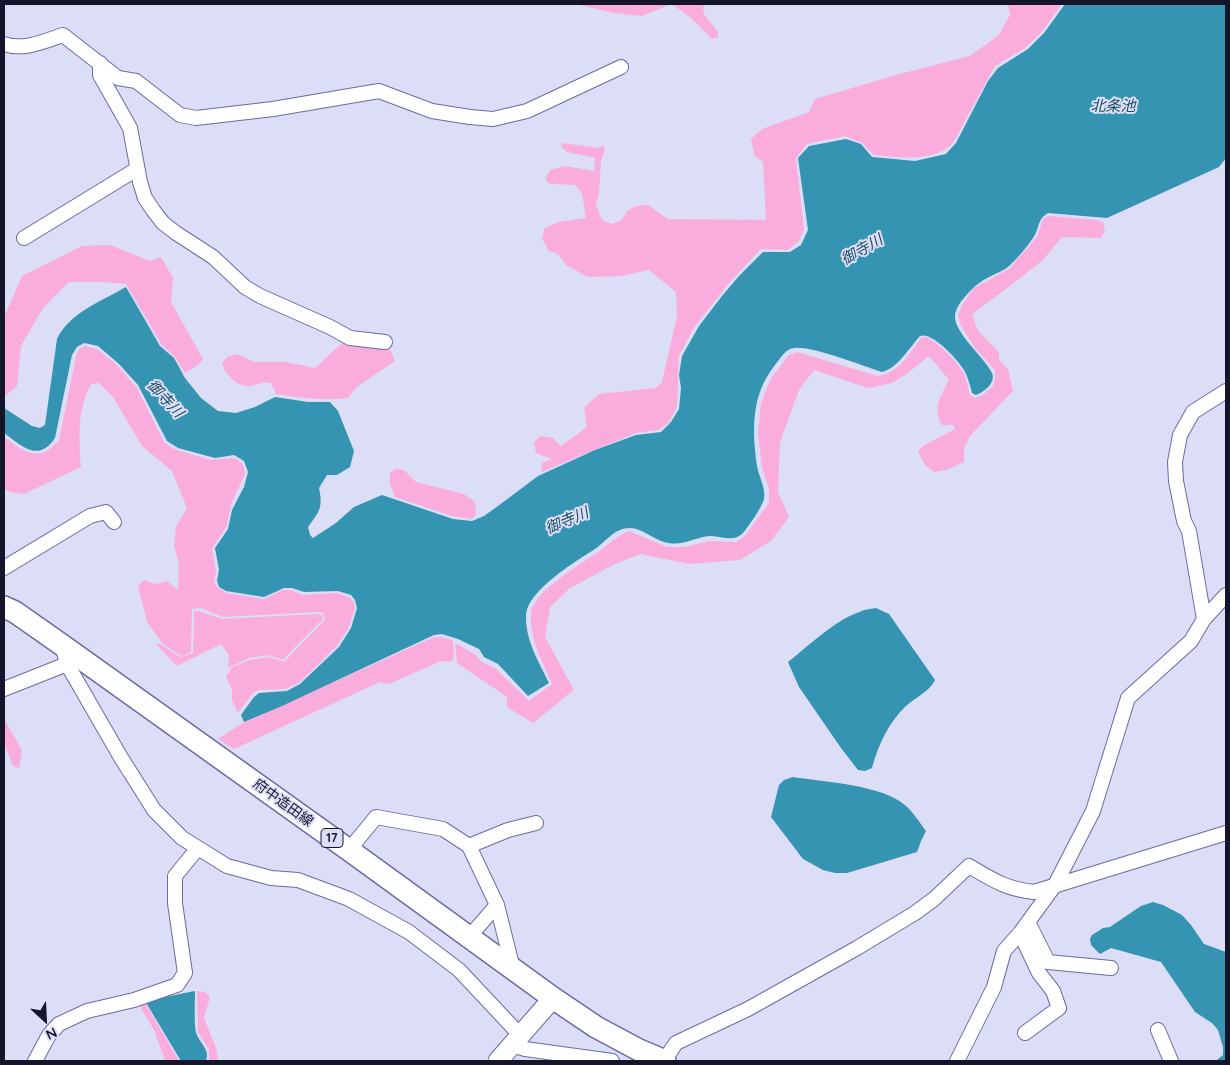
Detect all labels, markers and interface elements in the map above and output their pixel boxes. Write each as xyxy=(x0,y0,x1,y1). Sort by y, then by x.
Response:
water label: 北条池 xyxy=(1091,97,1135,115)
water label: 御寺川 xyxy=(838,231,886,269)
water label: 御寺川 xyxy=(143,376,187,422)
water label: 御寺川 xyxy=(543,504,591,538)
street label: 府中造田線 xyxy=(250,776,316,830)
road number: 17 xyxy=(321,828,343,848)
north arrow xyxy=(20,995,70,1045)
text: N xyxy=(43,1023,60,1044)

